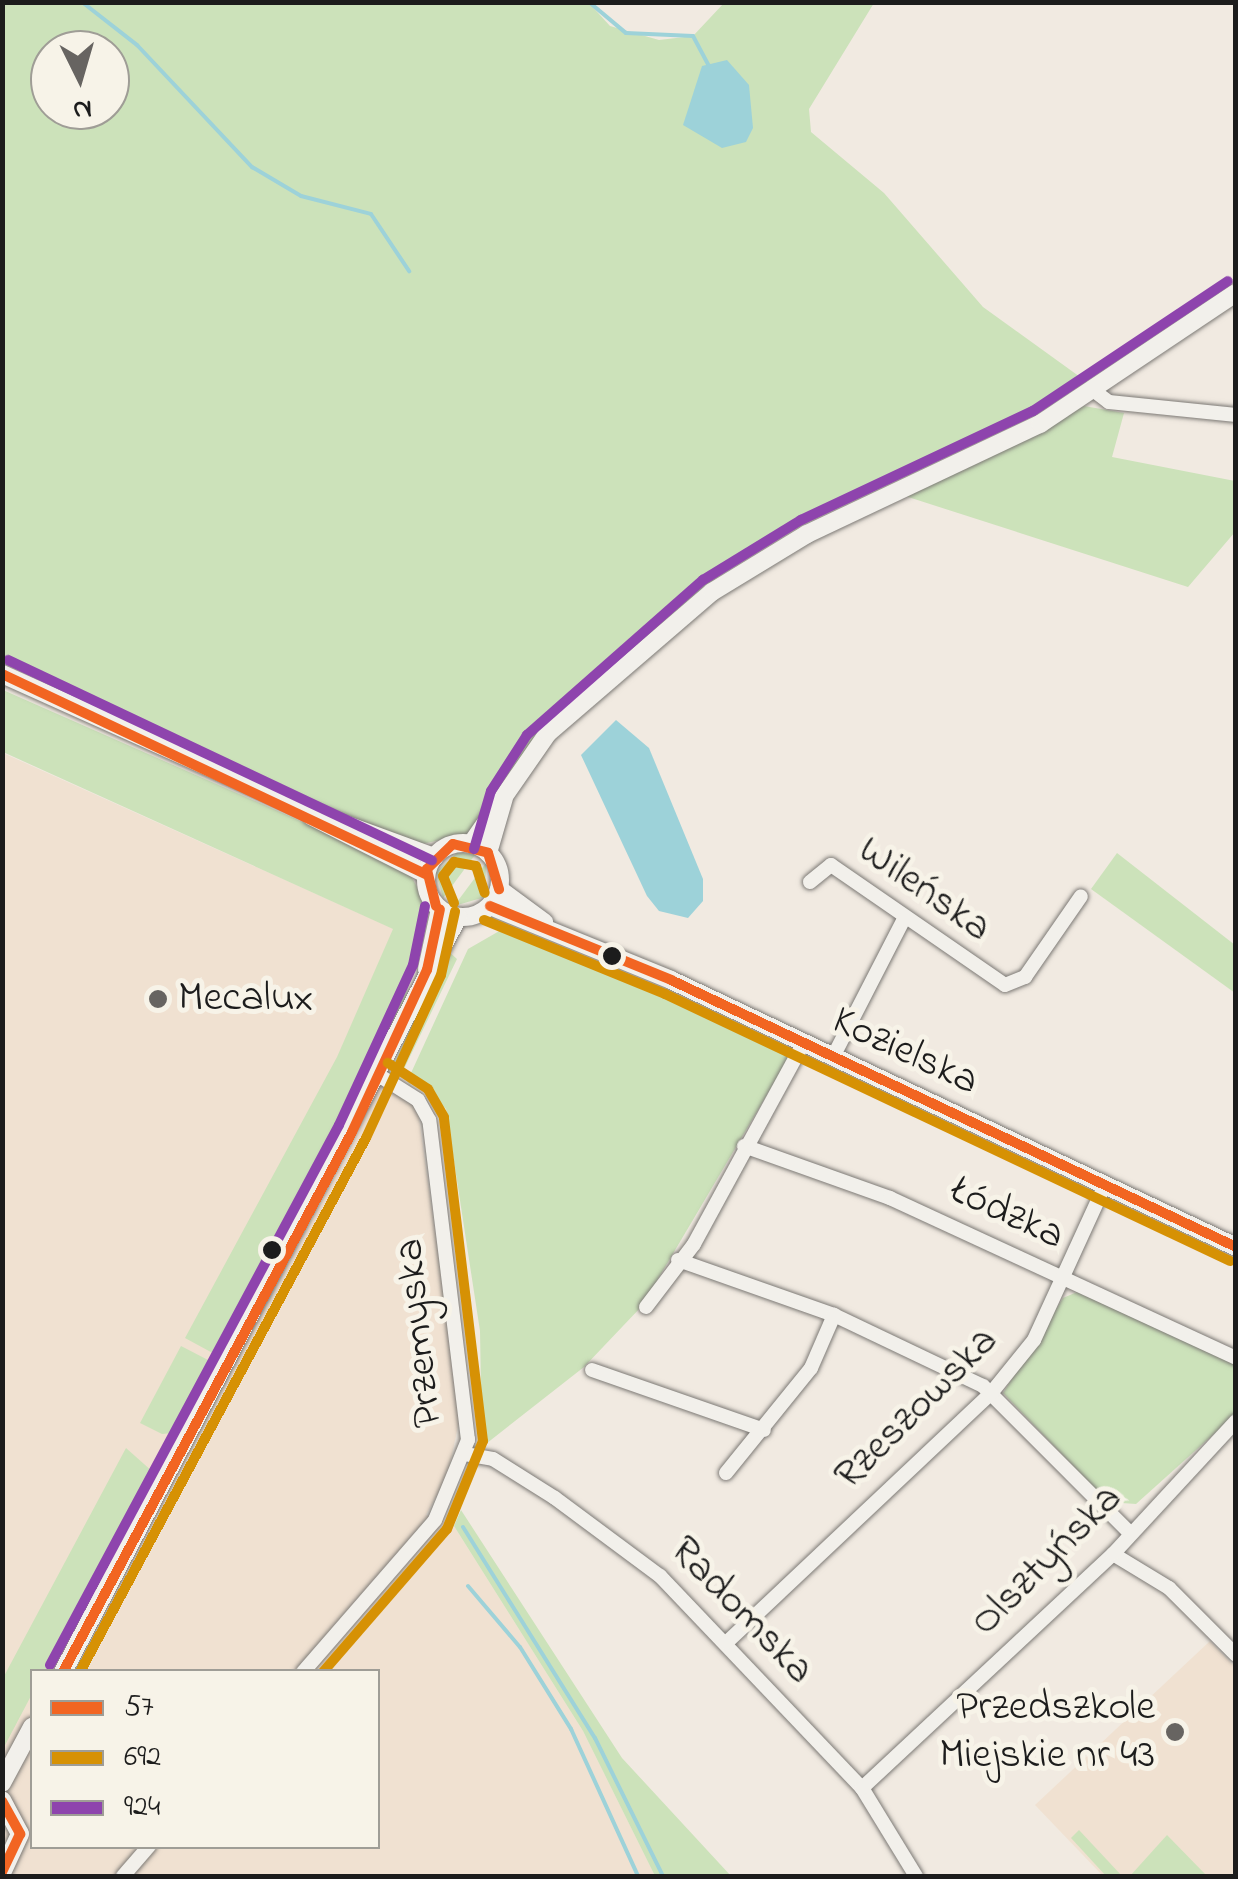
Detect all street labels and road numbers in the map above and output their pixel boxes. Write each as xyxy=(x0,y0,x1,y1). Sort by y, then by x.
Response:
street label: Wileńska xyxy=(848,826,1000,954)
street label: Kozielska xyxy=(824,996,986,1108)
street label: Łódzka xyxy=(942,1166,1072,1262)
street label: Przemyska xyxy=(385,1236,455,1430)
street label: Rzeszowska xyxy=(825,1317,1009,1501)
street label: Olsztyńska xyxy=(961,1475,1133,1647)
street label: Radomska xyxy=(658,1526,824,1696)

